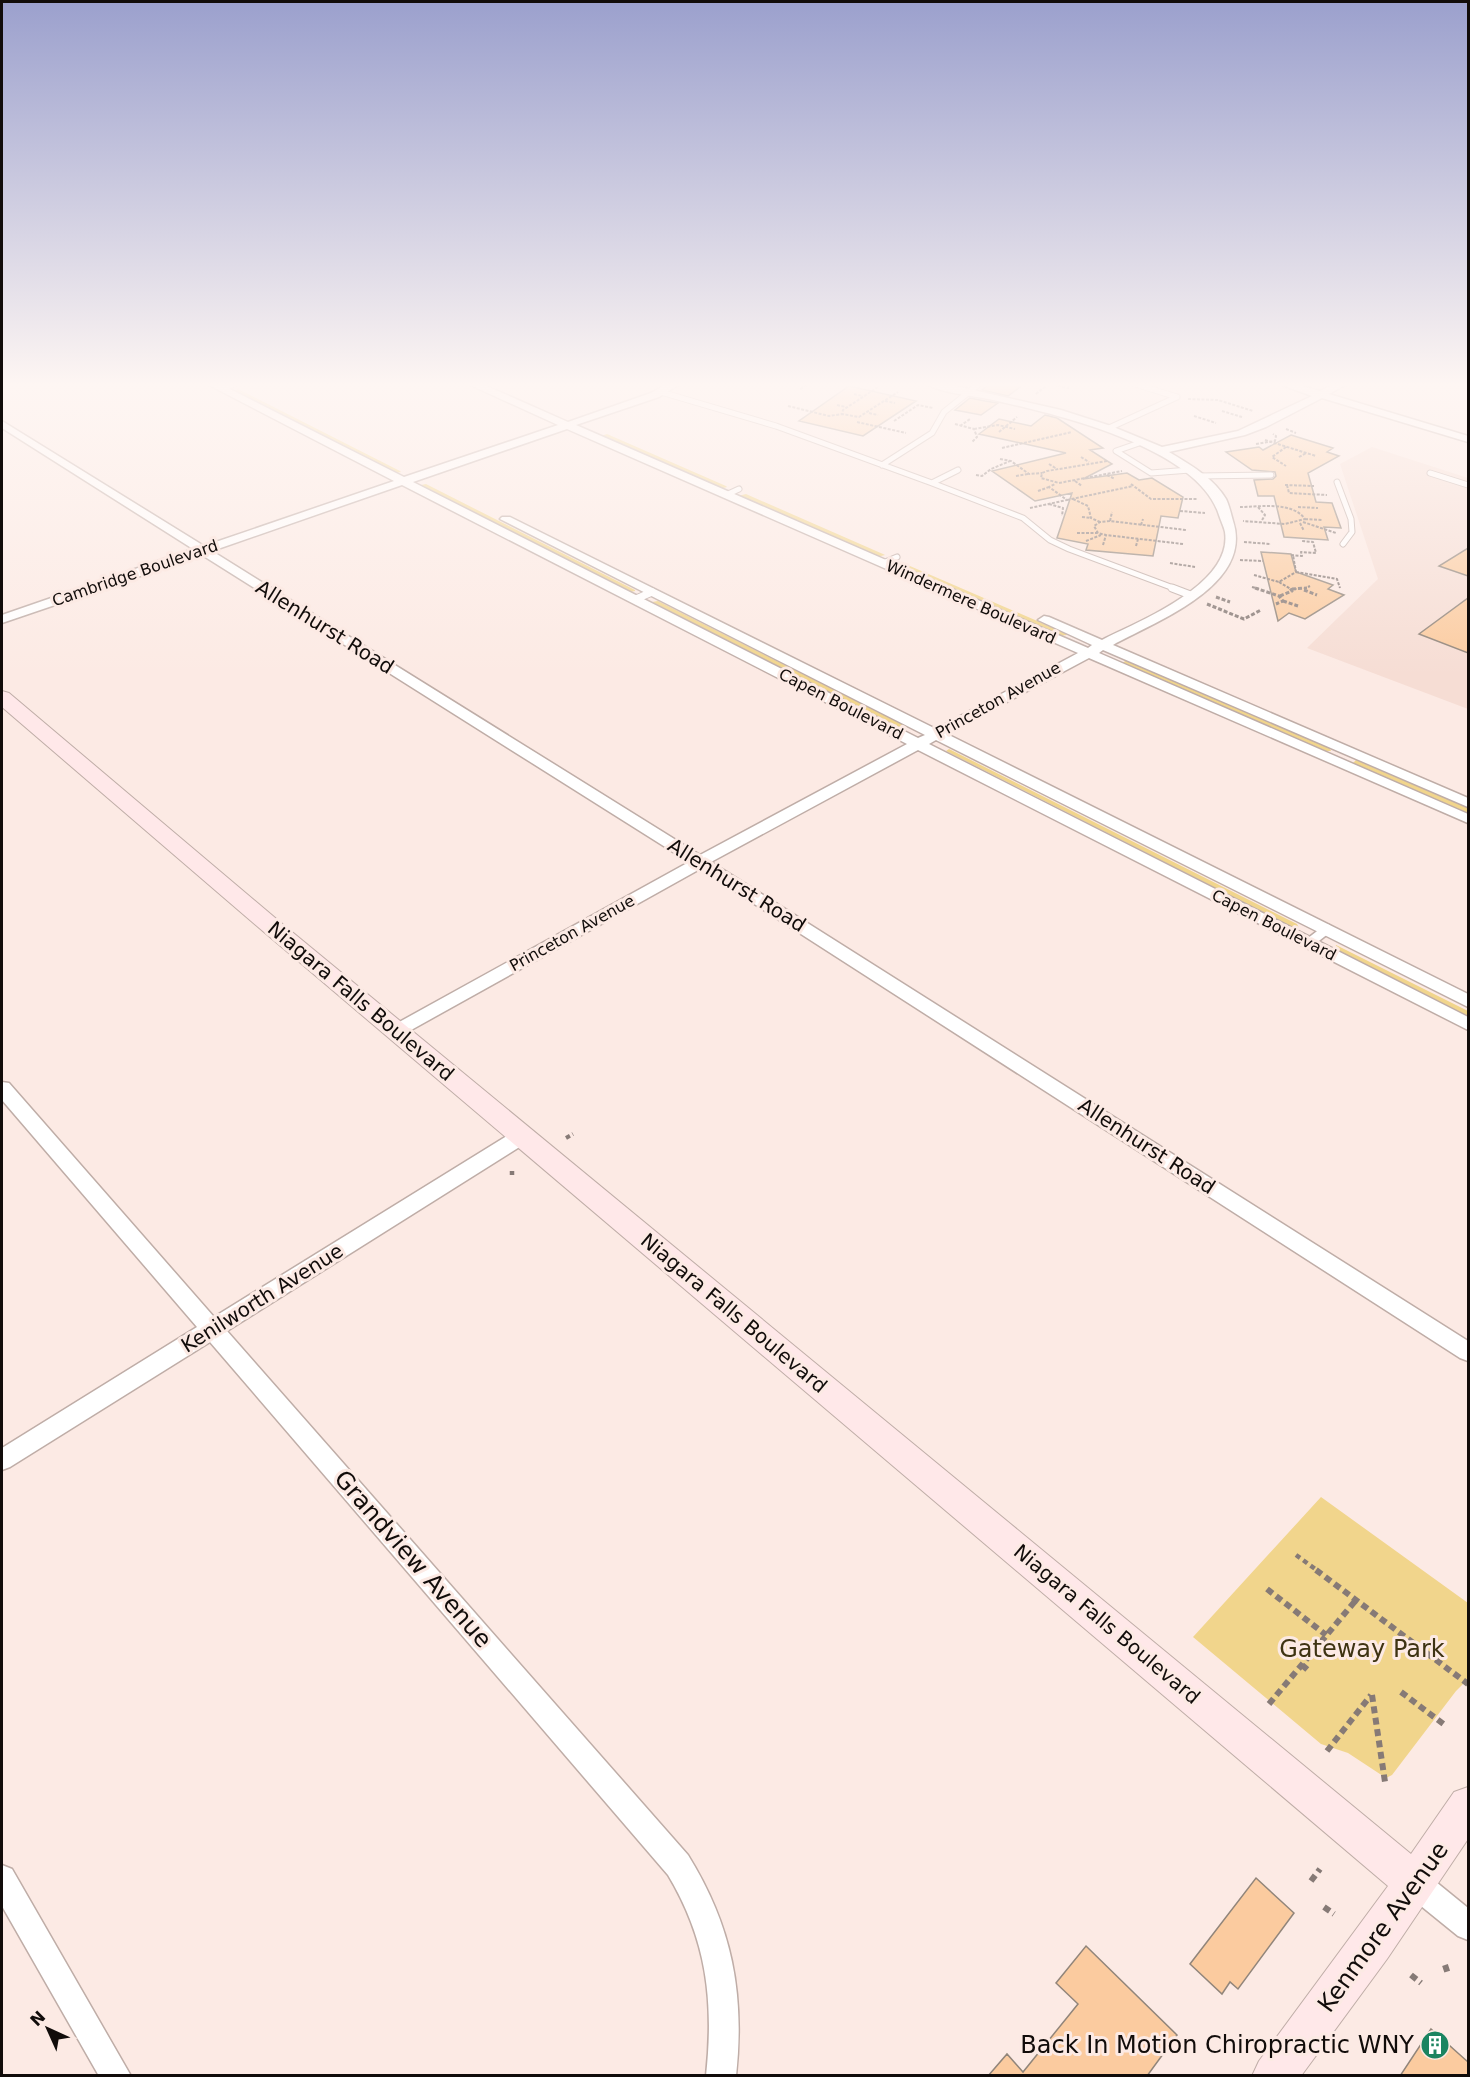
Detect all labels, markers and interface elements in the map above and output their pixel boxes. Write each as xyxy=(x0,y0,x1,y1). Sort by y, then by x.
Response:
street label: Cambridge Boulevard xyxy=(50,536,220,610)
street label: Windermere Boulevard xyxy=(883,556,1059,648)
street label: Allenhurst Road xyxy=(252,575,398,679)
street label: Princeton Avenue xyxy=(932,658,1064,742)
street label: Capen Boulevard xyxy=(776,664,906,744)
street label: Allenhurst Road xyxy=(664,833,810,937)
street label: Capen Boulevard xyxy=(1209,885,1339,965)
street label: Princeton Avenue xyxy=(506,891,638,975)
street label: Niagara Falls Boulevard xyxy=(263,916,459,1086)
street label: Allenhurst Road xyxy=(1074,1093,1220,1199)
street label: Niagara Falls Boulevard xyxy=(636,1228,832,1398)
street label: Kenilworth Avenue xyxy=(177,1238,347,1358)
street label: Grandview Avenue xyxy=(328,1465,498,1653)
street label: Niagara Falls Boulevard xyxy=(1009,1539,1205,1709)
park label: Gateway Park xyxy=(1279,1635,1445,1663)
street label: Kenmore Avenue xyxy=(1312,1836,1454,2018)
north arrow xyxy=(18,1999,78,2059)
text: N xyxy=(26,2007,49,2030)
building icon: Back In Motion Chiropractic WNY xyxy=(1419,2029,1451,2061)
place label: Back In Motion Chiropractic WNY xyxy=(1020,2031,1414,2059)

